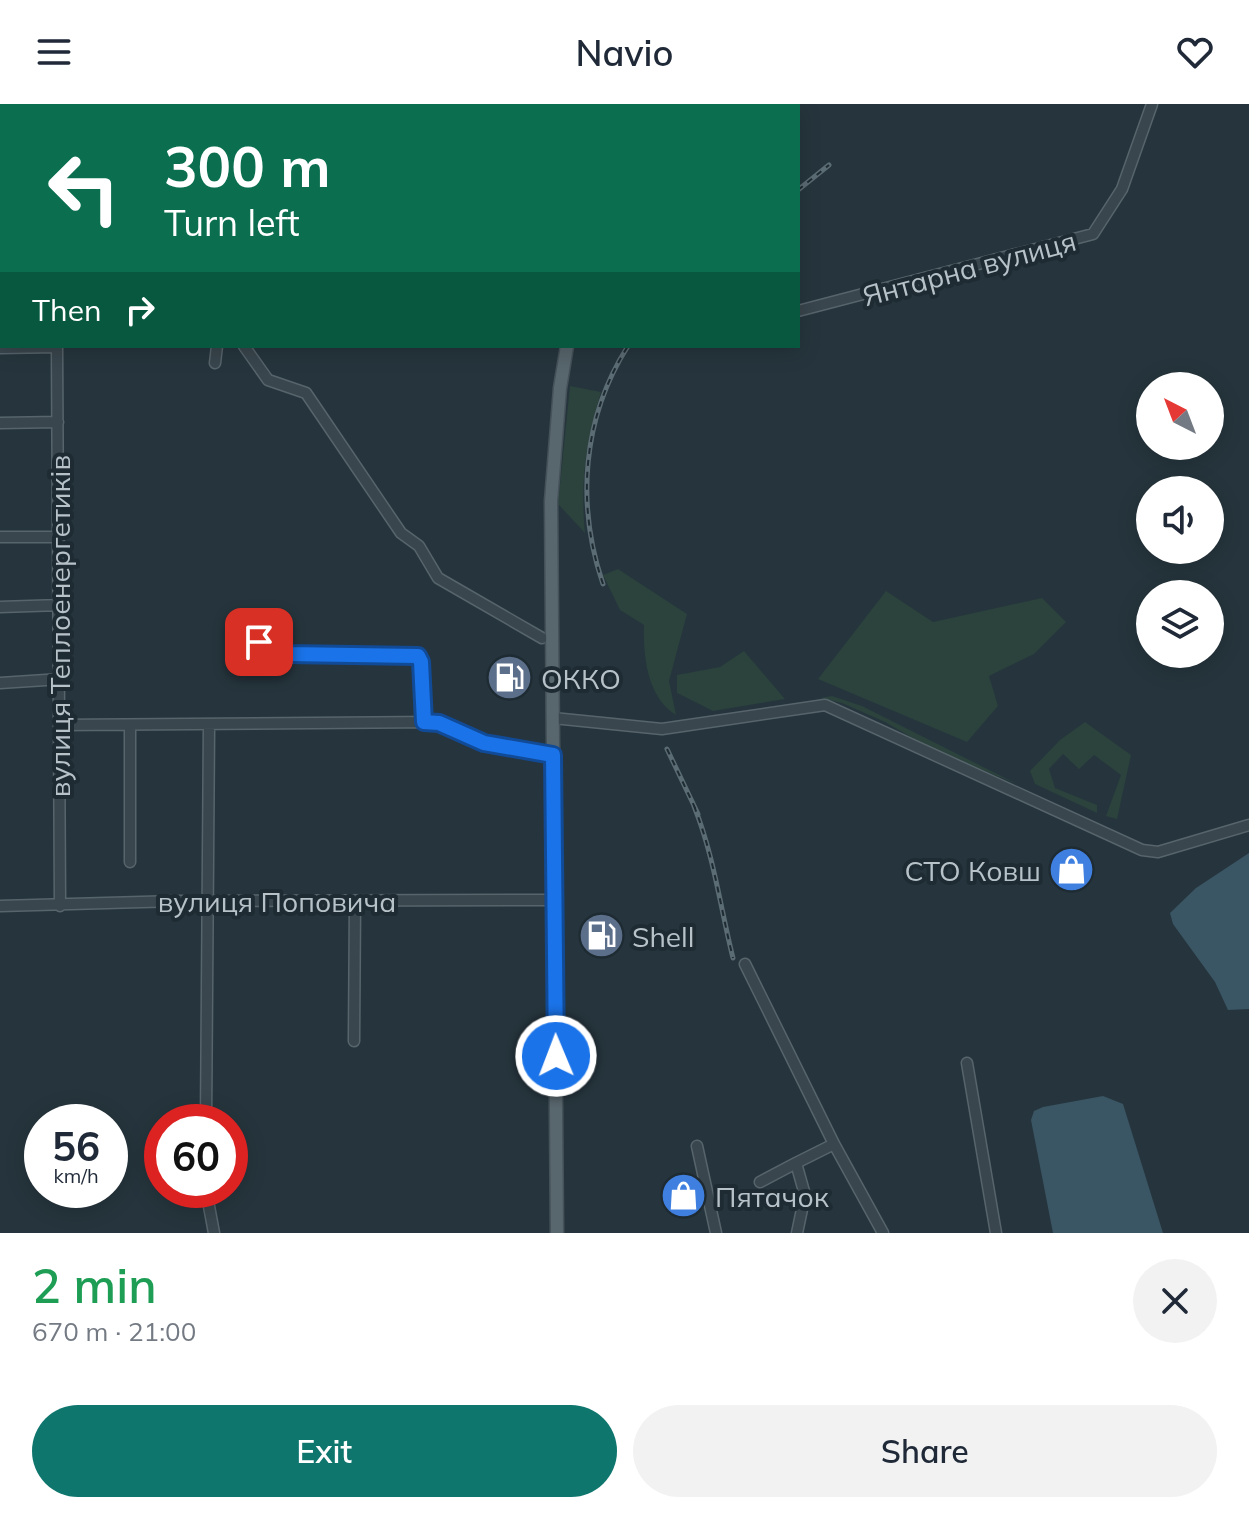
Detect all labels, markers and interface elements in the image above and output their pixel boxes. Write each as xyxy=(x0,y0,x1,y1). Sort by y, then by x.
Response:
icon: menu xyxy=(32,30,76,74)
text: Navio xyxy=(576,30,673,75)
icon: heart xyxy=(1173,30,1217,74)
text: 300 m xyxy=(164,131,331,201)
icon: left xyxy=(32,136,136,240)
text: Turn left xyxy=(164,200,300,245)
street label: Янтарна вулиця xyxy=(858,223,1080,313)
icon: right xyxy=(118,288,162,332)
text: Then xyxy=(32,291,102,329)
north arrow xyxy=(1136,372,1224,460)
map controls xyxy=(1136,372,1224,668)
street label: вулиця Теплоенергетиків xyxy=(42,455,77,797)
button: sound xyxy=(1136,476,1224,564)
button: layers xyxy=(1136,580,1224,668)
pin xyxy=(225,608,293,676)
icon: arrive xyxy=(237,620,281,664)
fuel station icon: ОККО xyxy=(486,654,534,702)
place label: ОККО xyxy=(541,661,621,696)
shop icon: СТО Ковш xyxy=(1048,846,1096,894)
place label: СТО Ковш xyxy=(904,853,1041,888)
street label: вулиця Поповича xyxy=(158,884,396,919)
fuel station icon: Shell xyxy=(577,912,625,960)
place label: Shell xyxy=(632,919,694,954)
position arrow xyxy=(514,1014,598,1098)
speed limit sign: 60 xyxy=(144,1104,248,1208)
text: 56 xyxy=(52,1121,100,1171)
text: km/h xyxy=(53,1163,99,1188)
shop icon: Пятачок xyxy=(660,1172,708,1220)
place label: Пятачок xyxy=(715,1179,830,1214)
text: 2 min xyxy=(32,1255,157,1315)
button: close xyxy=(1133,1259,1217,1343)
text: 670 m · 21:00 xyxy=(32,1315,196,1348)
button: Exit xyxy=(32,1405,617,1497)
button: Share xyxy=(633,1405,1217,1497)

